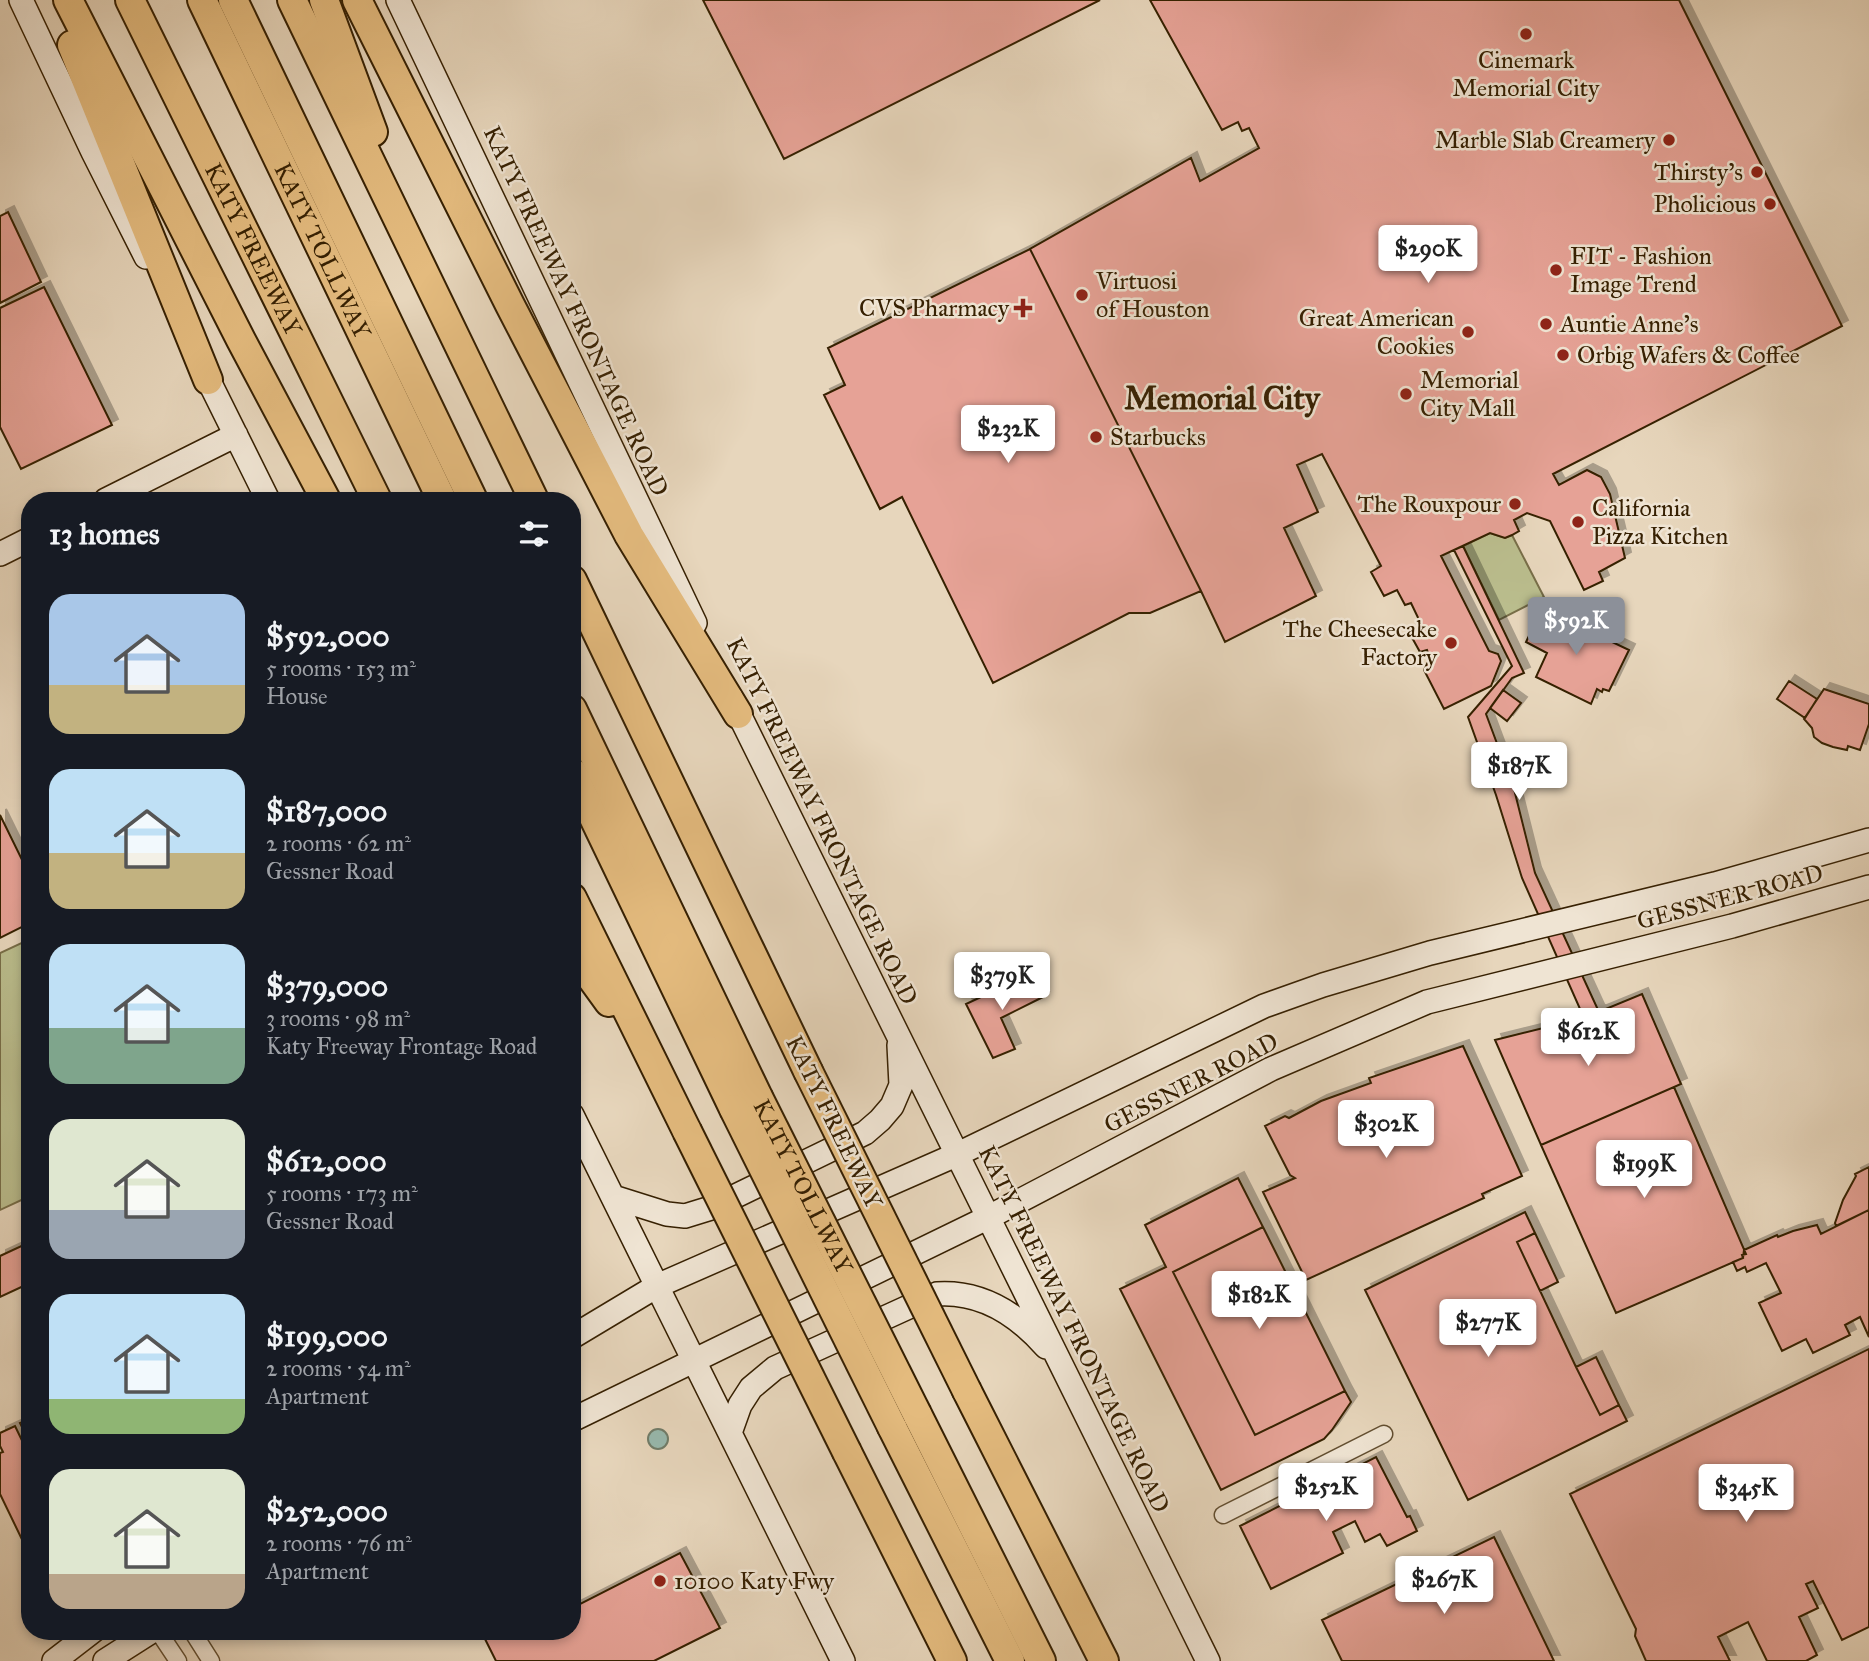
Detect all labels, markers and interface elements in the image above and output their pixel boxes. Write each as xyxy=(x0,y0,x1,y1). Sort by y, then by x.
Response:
marker: Cinemark Memorial City xyxy=(1518,26,1534,42)
place label: Cinemark Memorial City xyxy=(1453,45,1600,103)
street label: KATY FREEWAY FRONTAGE ROAD xyxy=(477,121,675,501)
place label: Marble Slab Creamery xyxy=(1435,125,1656,155)
marker: Marble Slab Creamery xyxy=(1661,132,1677,148)
place label: Thirsty's xyxy=(1654,157,1743,187)
street label: KATY FREEWAY xyxy=(198,158,309,341)
street label: KATY TOLLWAY xyxy=(267,158,378,344)
marker: Thirsty's xyxy=(1749,164,1765,180)
place label: Pholicious xyxy=(1653,189,1756,219)
marker: Pholicious xyxy=(1762,196,1778,212)
pin: $290K xyxy=(1379,226,1477,285)
text: $290K xyxy=(1394,234,1462,262)
place label: FIT - Fashion Image Trend xyxy=(1570,241,1712,299)
marker: FIT - Fashion Image Trend xyxy=(1548,262,1564,278)
place label: Virtuosi of Houston xyxy=(1095,266,1210,324)
marker: Virtuosi of Houston xyxy=(1074,287,1090,303)
place label: CVS Pharmacy xyxy=(859,293,1010,323)
marker: CVS Pharmacy xyxy=(1015,300,1031,316)
place label: Great American Cookies xyxy=(1299,303,1454,361)
place label: Auntie Anne's xyxy=(1559,309,1698,339)
marker: Auntie Anne's xyxy=(1538,316,1554,332)
marker: Great American Cookies xyxy=(1460,324,1476,340)
place label: Orbig Wafers & Coffee xyxy=(1577,340,1800,370)
marker: Orbig Wafers & Coffee xyxy=(1555,347,1571,363)
place label: Memorial City Mall xyxy=(1420,365,1520,423)
district label: Memorial City xyxy=(1124,379,1321,418)
marker: Memorial City Mall xyxy=(1398,386,1414,402)
pin: $232K xyxy=(959,406,1057,465)
text: $232K xyxy=(977,414,1039,442)
place label: Starbucks xyxy=(1110,422,1206,452)
marker: Starbucks xyxy=(1088,429,1104,445)
place label: The Rouxpour xyxy=(1358,489,1501,519)
place label: California Pizza Kitchen xyxy=(1592,493,1728,551)
marker: The Rouxpour xyxy=(1507,496,1523,512)
marker: California Pizza Kitchen xyxy=(1570,514,1586,530)
icon: filters xyxy=(515,515,553,553)
text: 13 homes xyxy=(49,516,160,552)
pin: $592K xyxy=(1527,598,1625,657)
text: $592K xyxy=(1544,606,1608,634)
place label: The Cheesecake Factory xyxy=(1283,614,1438,672)
text: $592,000 xyxy=(266,618,390,654)
icon: home xyxy=(105,622,189,706)
street label: KATY FREEWAY FRONTAGE ROAD xyxy=(720,632,924,1010)
marker: The Cheesecake Factory xyxy=(1443,635,1459,651)
text: 5 rooms · 153 m² xyxy=(266,654,416,682)
text: House xyxy=(266,682,328,710)
pin: $187K xyxy=(1470,742,1568,802)
text: $187K xyxy=(1487,751,1551,779)
text: $187,000 xyxy=(266,793,388,829)
icon: home xyxy=(105,797,189,881)
text: 2 rooms · 62 m² xyxy=(266,829,411,857)
text: Gessner Road xyxy=(266,857,394,885)
street label: GESSNER ROAD xyxy=(1634,858,1826,936)
pin: $379K xyxy=(953,953,1051,1012)
text: $379K xyxy=(970,961,1034,989)
text: $379,000 xyxy=(266,968,388,1004)
icon: home xyxy=(105,972,189,1056)
text: 3 rooms · 98 m² xyxy=(266,1004,410,1032)
pin: $612K xyxy=(1539,1009,1637,1068)
text: $612K xyxy=(1557,1017,1619,1045)
street label: GESSNER ROAD xyxy=(1099,1026,1283,1140)
street label: KATY FREEWAY xyxy=(779,1031,889,1214)
text: Katy Freeway Frontage Road xyxy=(266,1032,537,1060)
street label: KATY TOLLWAY xyxy=(747,1094,859,1279)
pin: $302K xyxy=(1337,1100,1435,1160)
text: $302K xyxy=(1354,1109,1418,1137)
street label: KATY FREEWAY FRONTAGE ROAD xyxy=(972,1140,1176,1518)
pin: $199K xyxy=(1595,1140,1693,1200)
text: $612,000 xyxy=(266,1143,387,1179)
icon: home xyxy=(105,1147,189,1231)
text: $199K xyxy=(1612,1149,1676,1177)
text: 5 rooms · 173 m² xyxy=(266,1179,418,1207)
text: Gessner Road xyxy=(266,1207,394,1235)
pin: $182K xyxy=(1210,1272,1308,1331)
text: $182K xyxy=(1228,1280,1290,1308)
pin: $277K xyxy=(1439,1300,1537,1359)
text: $277K xyxy=(1455,1308,1521,1336)
text: $199,000 xyxy=(266,1318,388,1354)
icon: home xyxy=(105,1322,189,1406)
text: 2 rooms · 54 m² xyxy=(266,1354,411,1382)
text: Apartment xyxy=(266,1382,369,1410)
pin: $252K xyxy=(1277,1464,1375,1523)
pin: $345K xyxy=(1697,1464,1795,1524)
text: $252K xyxy=(1294,1472,1358,1500)
text: $345K xyxy=(1715,1473,1777,1501)
text: $252,000 xyxy=(266,1493,388,1529)
icon: home xyxy=(105,1497,189,1581)
text: 2 rooms · 76 m² xyxy=(266,1529,412,1557)
pin: $267K xyxy=(1395,1556,1493,1616)
text: Apartment xyxy=(266,1557,369,1585)
text: $267K xyxy=(1411,1565,1477,1593)
place label: 10100 Katy Fwy xyxy=(674,1566,835,1596)
marker: 10100 Katy Fwy xyxy=(652,1573,668,1589)

